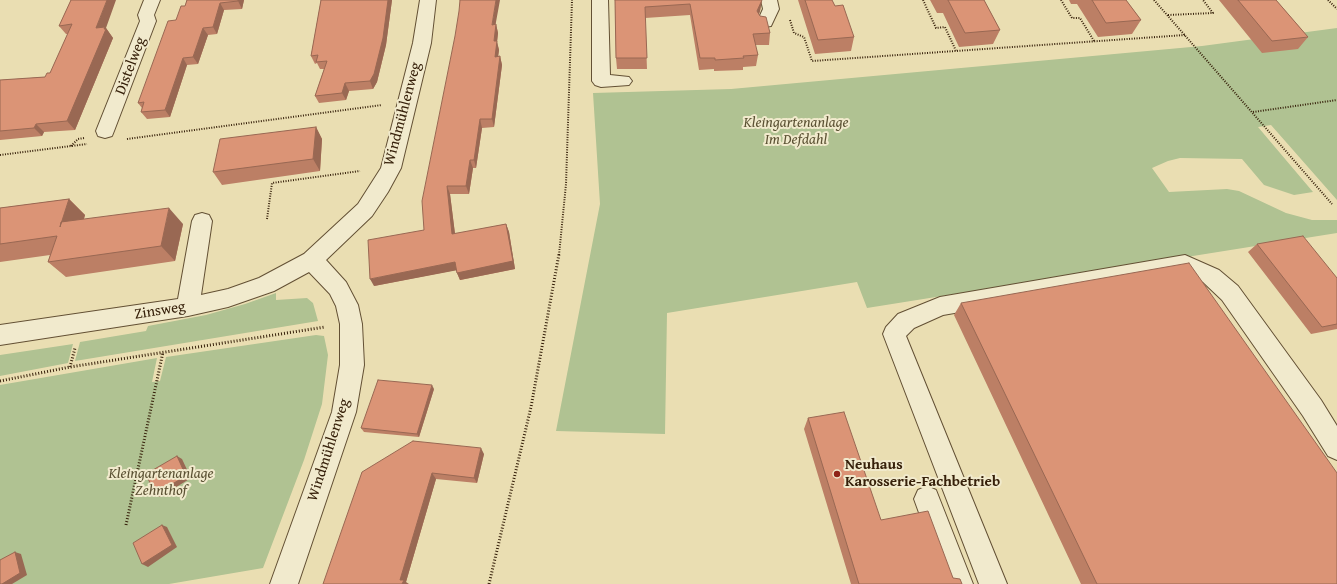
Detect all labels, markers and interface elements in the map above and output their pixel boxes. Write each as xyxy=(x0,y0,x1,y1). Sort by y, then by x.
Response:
street label: Distelweg xyxy=(112,34,150,98)
street label: Windmühlenweg xyxy=(380,60,426,168)
park label: Kleingartenanlage Im Defdahl xyxy=(743,114,849,149)
street label: Zinsweg xyxy=(133,298,187,324)
street label: Windmühlenweg xyxy=(304,396,354,504)
place label: Neuhaus Karosserie-Fachbetrieb xyxy=(845,456,1000,491)
park label: Kleingartenanlage Zehnthof xyxy=(108,465,214,500)
marker: Neuhaus Karosserie-Fachbetrieb xyxy=(832,469,842,479)

